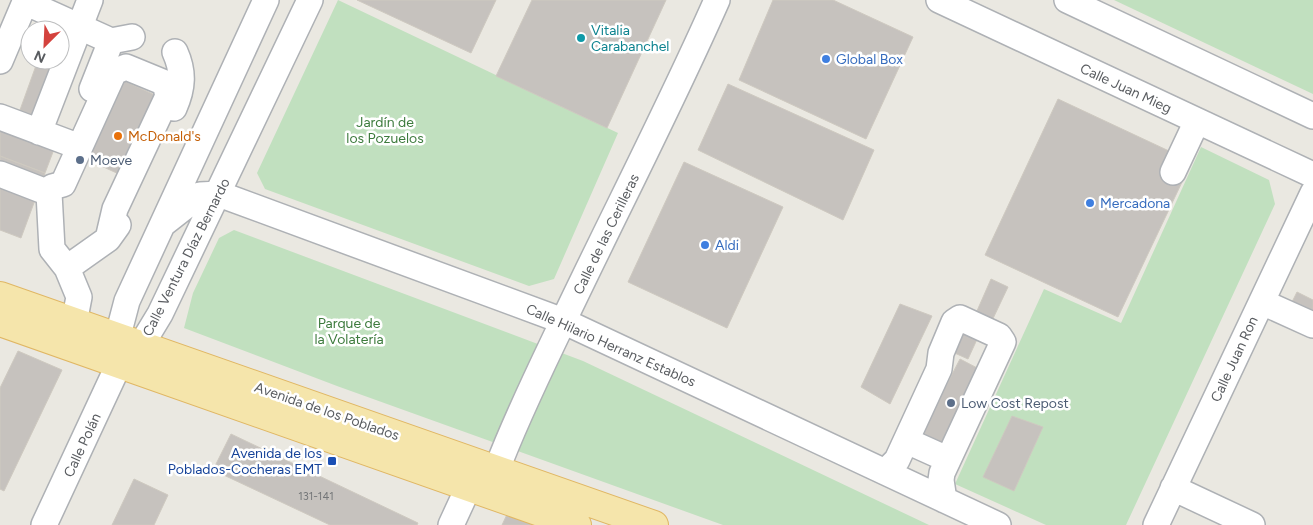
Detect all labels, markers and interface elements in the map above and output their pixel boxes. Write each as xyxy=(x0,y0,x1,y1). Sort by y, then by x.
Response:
north arrow xyxy=(20,20,70,70)
place label: Vitalia Carabanchel xyxy=(591,22,669,55)
marker: Vitalia Carabanchel xyxy=(575,32,587,44)
text: N xyxy=(32,46,48,66)
place label: Global Box xyxy=(836,51,903,68)
marker: Global Box xyxy=(820,53,832,65)
street label: Calle Juan Mieg xyxy=(1077,60,1174,117)
park label: Jardín de los Pozuelos xyxy=(346,114,424,147)
place label: McDonald's xyxy=(128,128,201,145)
marker: McDonald's xyxy=(112,130,124,142)
place label: Moeve xyxy=(90,152,133,169)
marker: Moeve xyxy=(74,154,86,166)
street label: Calle de las Cerilleras xyxy=(570,171,643,297)
street label: Calle Ventura Díaz Bernardo xyxy=(139,175,234,339)
place label: Mercadona xyxy=(1100,195,1170,212)
marker: Mercadona xyxy=(1084,197,1096,209)
place label: Aldi xyxy=(715,237,739,254)
marker: Aldi xyxy=(699,239,711,251)
street label: Calle Hilario Herranz Establos xyxy=(523,300,698,391)
street label: Calle Juan Ron xyxy=(1207,313,1262,405)
park label: Parque de la Volatería xyxy=(314,315,384,348)
street label: Avenida de los Poblados xyxy=(252,379,401,444)
place label: Low Cost Repost xyxy=(961,395,1069,412)
marker: Low Cost Repost xyxy=(945,397,957,409)
street label: Calle Polán xyxy=(60,410,105,480)
place label: Avenida de los Poblados-Cocheras EMT xyxy=(168,445,322,478)
marker: Avenida de los Poblados-Cocheras EMT xyxy=(326,455,338,467)
house number: 131-141 xyxy=(298,490,334,503)

